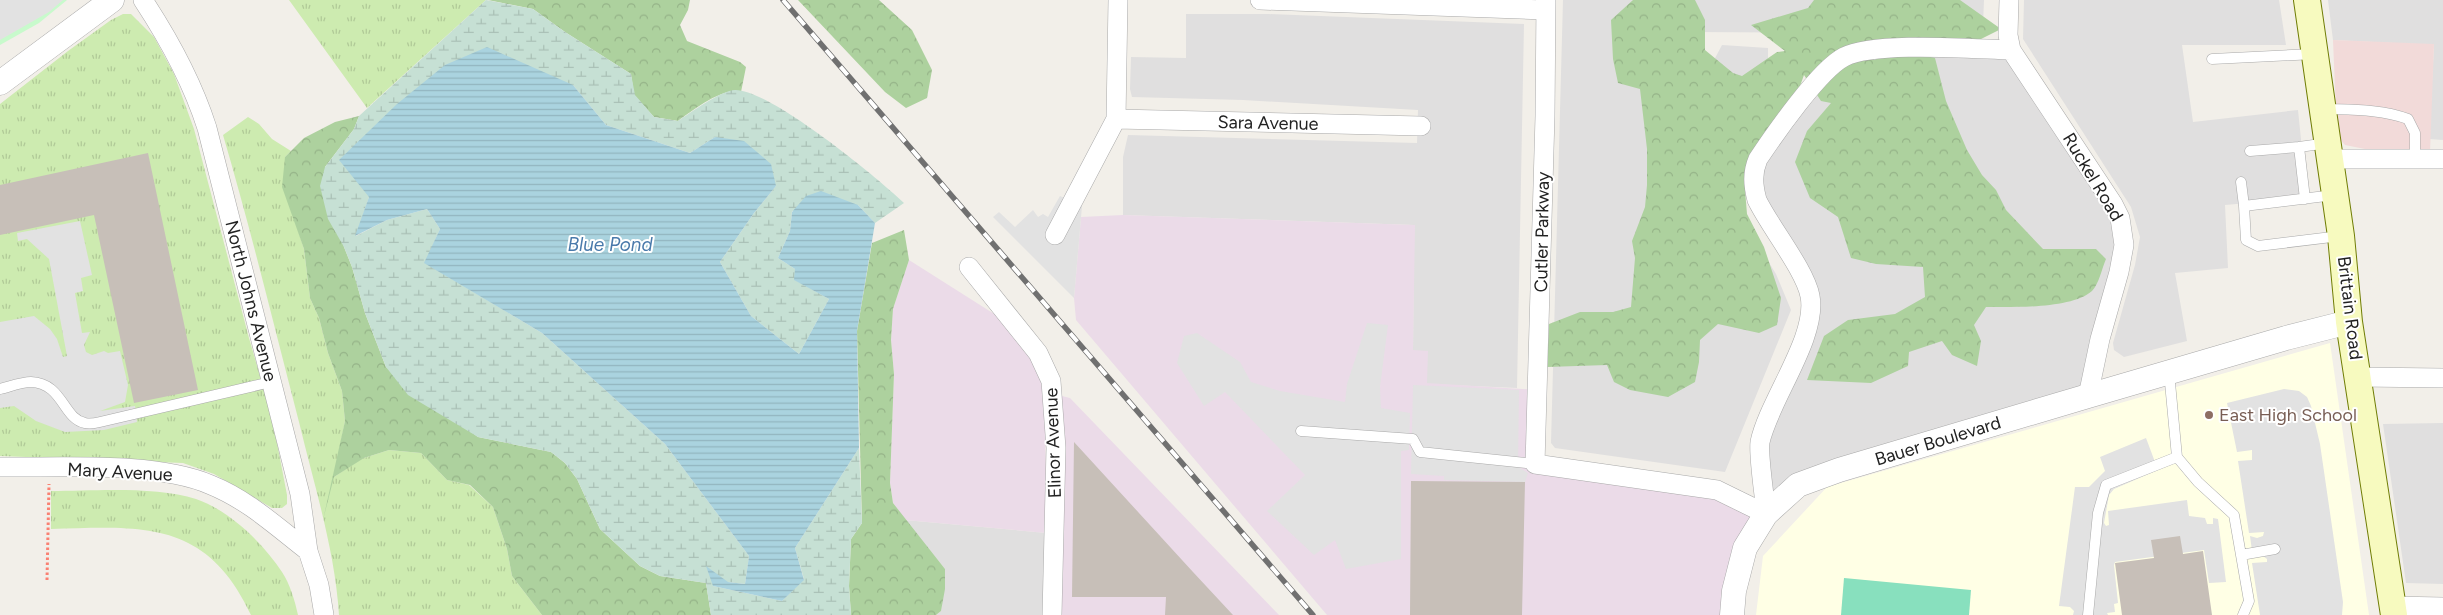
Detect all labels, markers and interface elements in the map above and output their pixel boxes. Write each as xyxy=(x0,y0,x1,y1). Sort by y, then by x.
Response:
street label: Sara Avenue xyxy=(1217,111,1319,135)
street label: Ruckel Road xyxy=(2058,129,2128,225)
street label: Cutler Parkway xyxy=(1530,171,1554,293)
street label: North Johns Avenue xyxy=(220,218,282,384)
water label: Blue Pond xyxy=(567,233,653,256)
street label: Brittain Road xyxy=(2333,255,2367,361)
street label: Elinor Avenue xyxy=(1040,387,1066,499)
place label: East High School xyxy=(2219,404,2357,426)
marker: East High School xyxy=(2203,409,2215,421)
street label: Bauer Boulevard xyxy=(1872,411,2004,471)
street label: Mary Avenue xyxy=(67,458,173,486)

